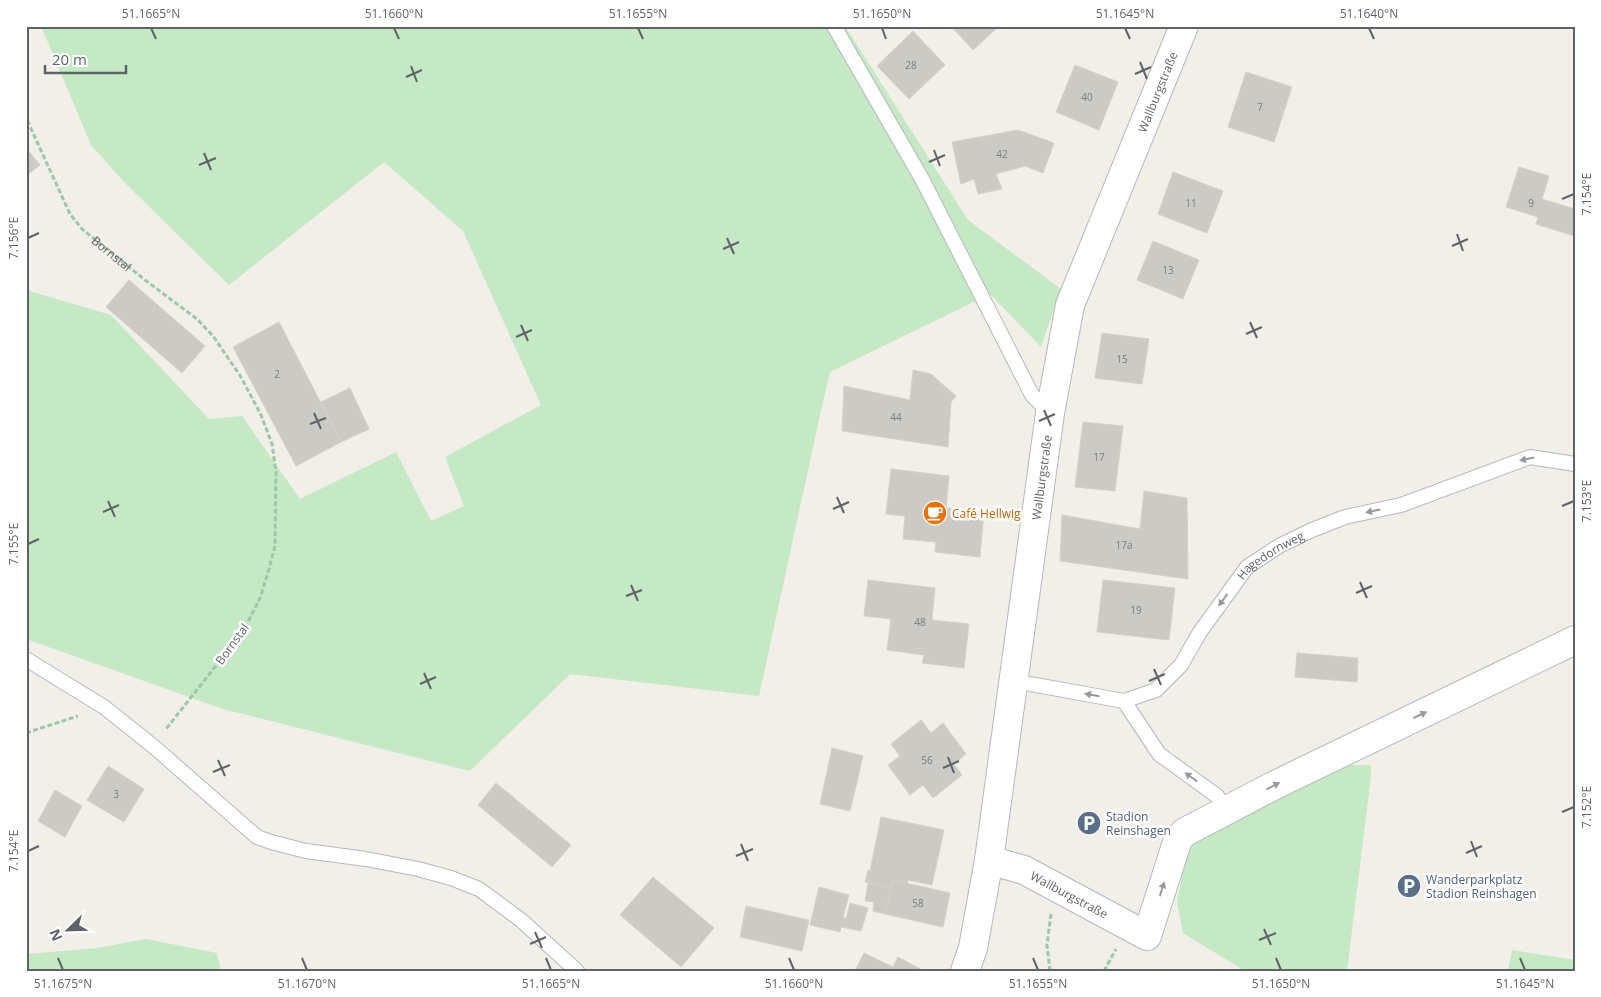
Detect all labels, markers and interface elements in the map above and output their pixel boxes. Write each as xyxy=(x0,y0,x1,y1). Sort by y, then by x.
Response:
text: 51.1665°N xyxy=(122,5,180,22)
text: 51.1660°N xyxy=(365,5,423,22)
text: 51.1655°N xyxy=(609,5,667,22)
text: 51.1650°N xyxy=(853,5,911,22)
text: 51.1645°N xyxy=(1096,5,1154,22)
text: 51.1640°N xyxy=(1340,5,1398,22)
scale bar xyxy=(45,42,126,74)
text: 20 m xyxy=(52,49,87,69)
street label: Wallburgstraße xyxy=(1133,49,1181,135)
house number: 28 xyxy=(905,58,917,72)
house number: 40 xyxy=(1081,90,1093,104)
house number: 7 xyxy=(1257,100,1263,114)
house number: 42 xyxy=(996,147,1008,161)
text: 7.154°E xyxy=(1578,173,1595,215)
house number: 11 xyxy=(1185,196,1197,210)
house number: 9 xyxy=(1528,196,1534,210)
text: 7.156°E xyxy=(5,217,22,259)
street label: Bornstal xyxy=(88,232,135,275)
house number: 13 xyxy=(1162,263,1174,277)
house number: 15 xyxy=(1116,352,1128,366)
house number: 2 xyxy=(274,367,280,381)
house number: 44 xyxy=(890,410,902,424)
street label: Wallburgstraße xyxy=(1027,433,1055,521)
house number: 17 xyxy=(1093,450,1105,464)
one-way arrow xyxy=(1519,456,1535,464)
text: 7.153°E xyxy=(1578,480,1595,522)
cafe icon: Café Hellwig xyxy=(922,500,948,526)
place label: Café Hellwig xyxy=(952,505,1021,522)
one-way arrow xyxy=(1366,507,1381,515)
text: 7.155°E xyxy=(5,523,22,565)
street label: Hagedornweg xyxy=(1232,527,1307,583)
house number: 17a xyxy=(1116,538,1133,552)
one-way arrow xyxy=(1218,593,1228,607)
house number: 19 xyxy=(1130,603,1142,617)
house number: 48 xyxy=(914,615,926,629)
street label: Bornstal xyxy=(211,620,253,668)
one-way arrow xyxy=(1083,691,1099,699)
one-way arrow xyxy=(1413,711,1427,719)
house number: 56 xyxy=(921,753,933,767)
one-way arrow xyxy=(1184,772,1198,782)
one-way arrow xyxy=(1266,781,1281,790)
text: 7.152°E xyxy=(1578,786,1595,828)
house number: 3 xyxy=(113,787,119,801)
place label: Stadion Reinshagen xyxy=(1106,808,1171,839)
parking icon: Stadion Reinshagen xyxy=(1076,810,1102,836)
text: 7.154°E xyxy=(5,830,22,872)
street label: Wallburgstraße xyxy=(1028,867,1111,922)
place label: Wanderparkplatz Stadion Reinshagen xyxy=(1426,871,1536,902)
parking icon: Wanderparkplatz Stadion Reinshagen xyxy=(1396,873,1422,899)
one-way arrow xyxy=(1158,882,1166,897)
house number: 58 xyxy=(912,896,924,910)
north arrow xyxy=(42,904,92,954)
text: N xyxy=(45,926,67,944)
text: 51.1675°N xyxy=(34,975,92,992)
text: 51.1670°N xyxy=(278,975,336,992)
text: 51.1665°N xyxy=(522,975,580,992)
text: 51.1660°N xyxy=(765,975,823,992)
text: 51.1655°N xyxy=(1009,975,1067,992)
text: 51.1650°N xyxy=(1252,975,1310,992)
text: 51.1645°N xyxy=(1496,975,1554,992)

